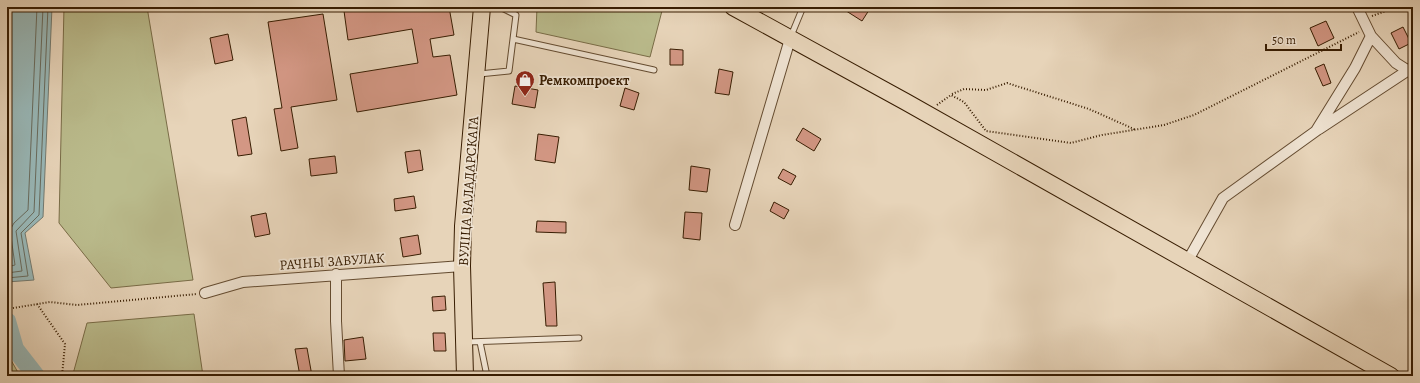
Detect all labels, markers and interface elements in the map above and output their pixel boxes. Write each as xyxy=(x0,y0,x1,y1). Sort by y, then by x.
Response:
scale bar xyxy=(1266,26,1341,52)
text: 50 m xyxy=(1272,32,1296,48)
shop icon: Ремкомпроект xyxy=(514,69,536,97)
place label: Ремкомпроект xyxy=(539,71,630,90)
street label: ВУЛІЦА ВАЛАДАРСКАГА xyxy=(454,115,483,267)
street label: РАЧНЫ ЗАВУЛАК xyxy=(279,248,385,275)

